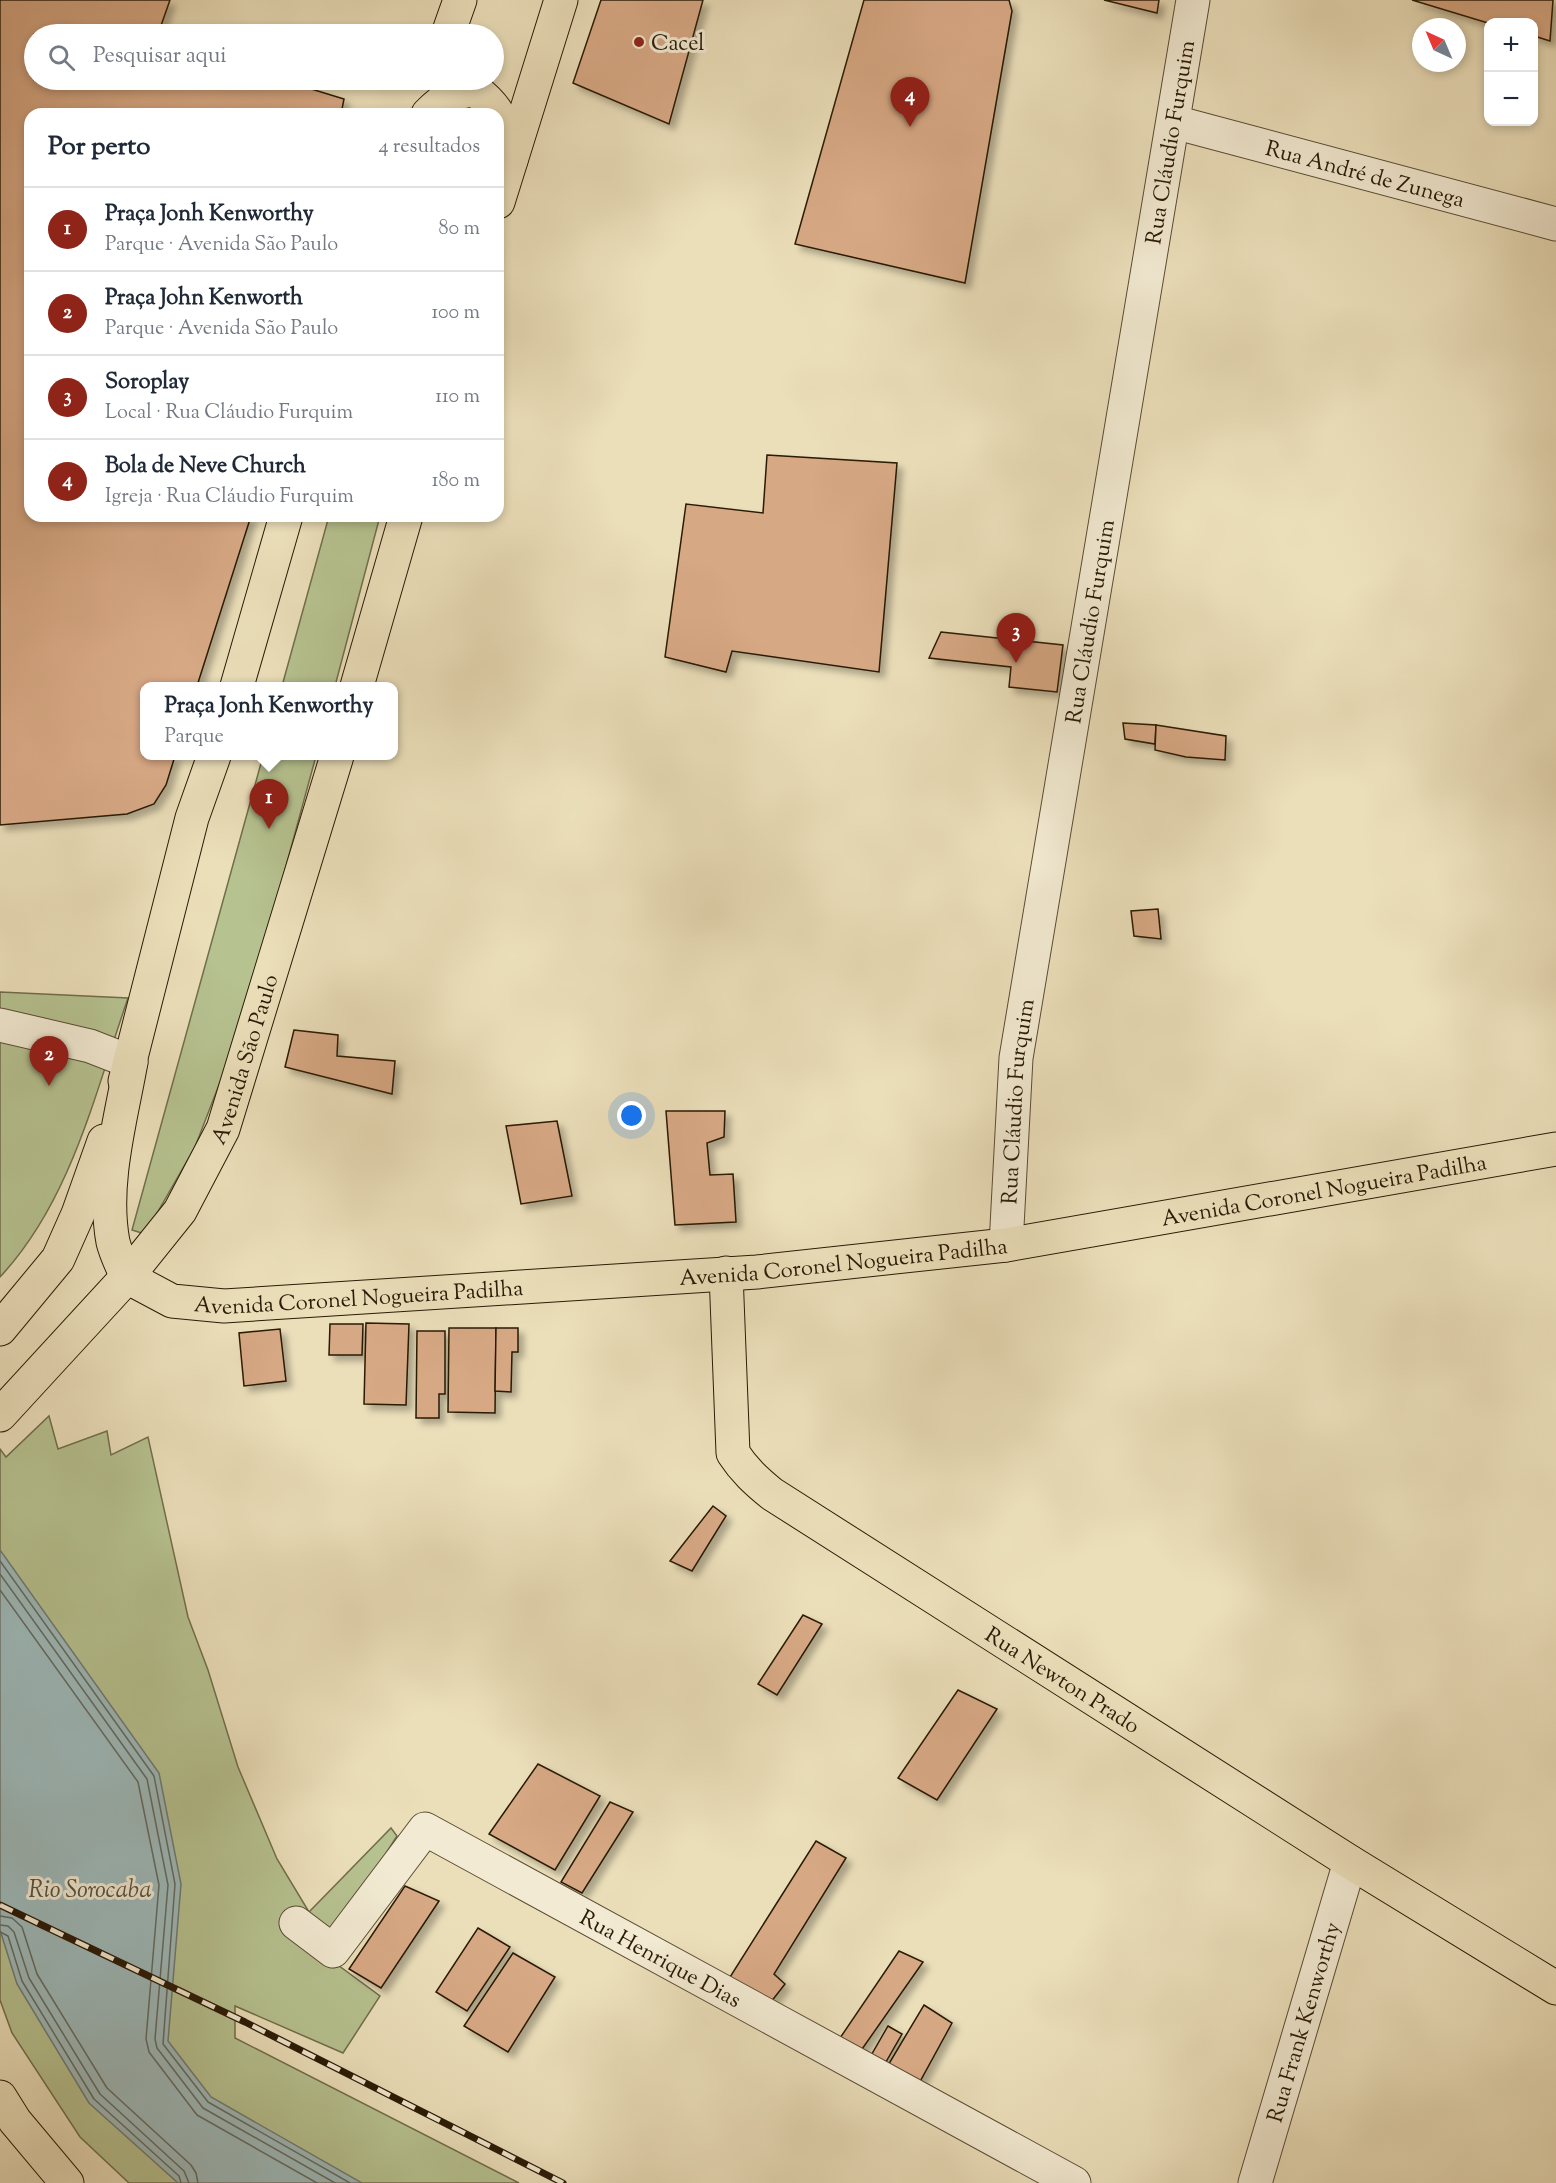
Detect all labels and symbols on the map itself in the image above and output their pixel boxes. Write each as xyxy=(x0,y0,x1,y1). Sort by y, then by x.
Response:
north arrow xyxy=(1412,18,1466,72)
place label: Cacel xyxy=(651,29,704,61)
marker: Cacel xyxy=(632,35,646,49)
street label: Rua Cláudio Furquim xyxy=(1139,38,1205,247)
pin: 4 xyxy=(890,78,930,127)
street label: Rua André de Zunega xyxy=(1261,134,1468,218)
street label: Rua Cláudio Furquim xyxy=(1059,517,1125,726)
pin: 3 xyxy=(996,614,1036,663)
pin: 1 xyxy=(250,780,288,829)
street label: Avenida São Paulo xyxy=(204,971,288,1151)
street label: Rua Cláudio Furquim xyxy=(995,997,1045,1205)
pin: 2 xyxy=(29,1036,68,1086)
your location xyxy=(617,1101,646,1130)
street label: Avenida Coronel Nogueira Padilha xyxy=(1159,1148,1489,1237)
street label: Avenida Coronel Nogueira Padilha xyxy=(678,1232,1009,1296)
street label: Avenida Coronel Nogueira Padilha xyxy=(193,1274,524,1325)
street label: Rua Newton Prado xyxy=(978,1621,1145,1743)
water label: Rio Sorocaba xyxy=(28,1874,152,1908)
street label: Rua Henrique Dias xyxy=(573,1903,746,2017)
street label: Rua Frank Kenworthy xyxy=(1261,1919,1350,2127)

